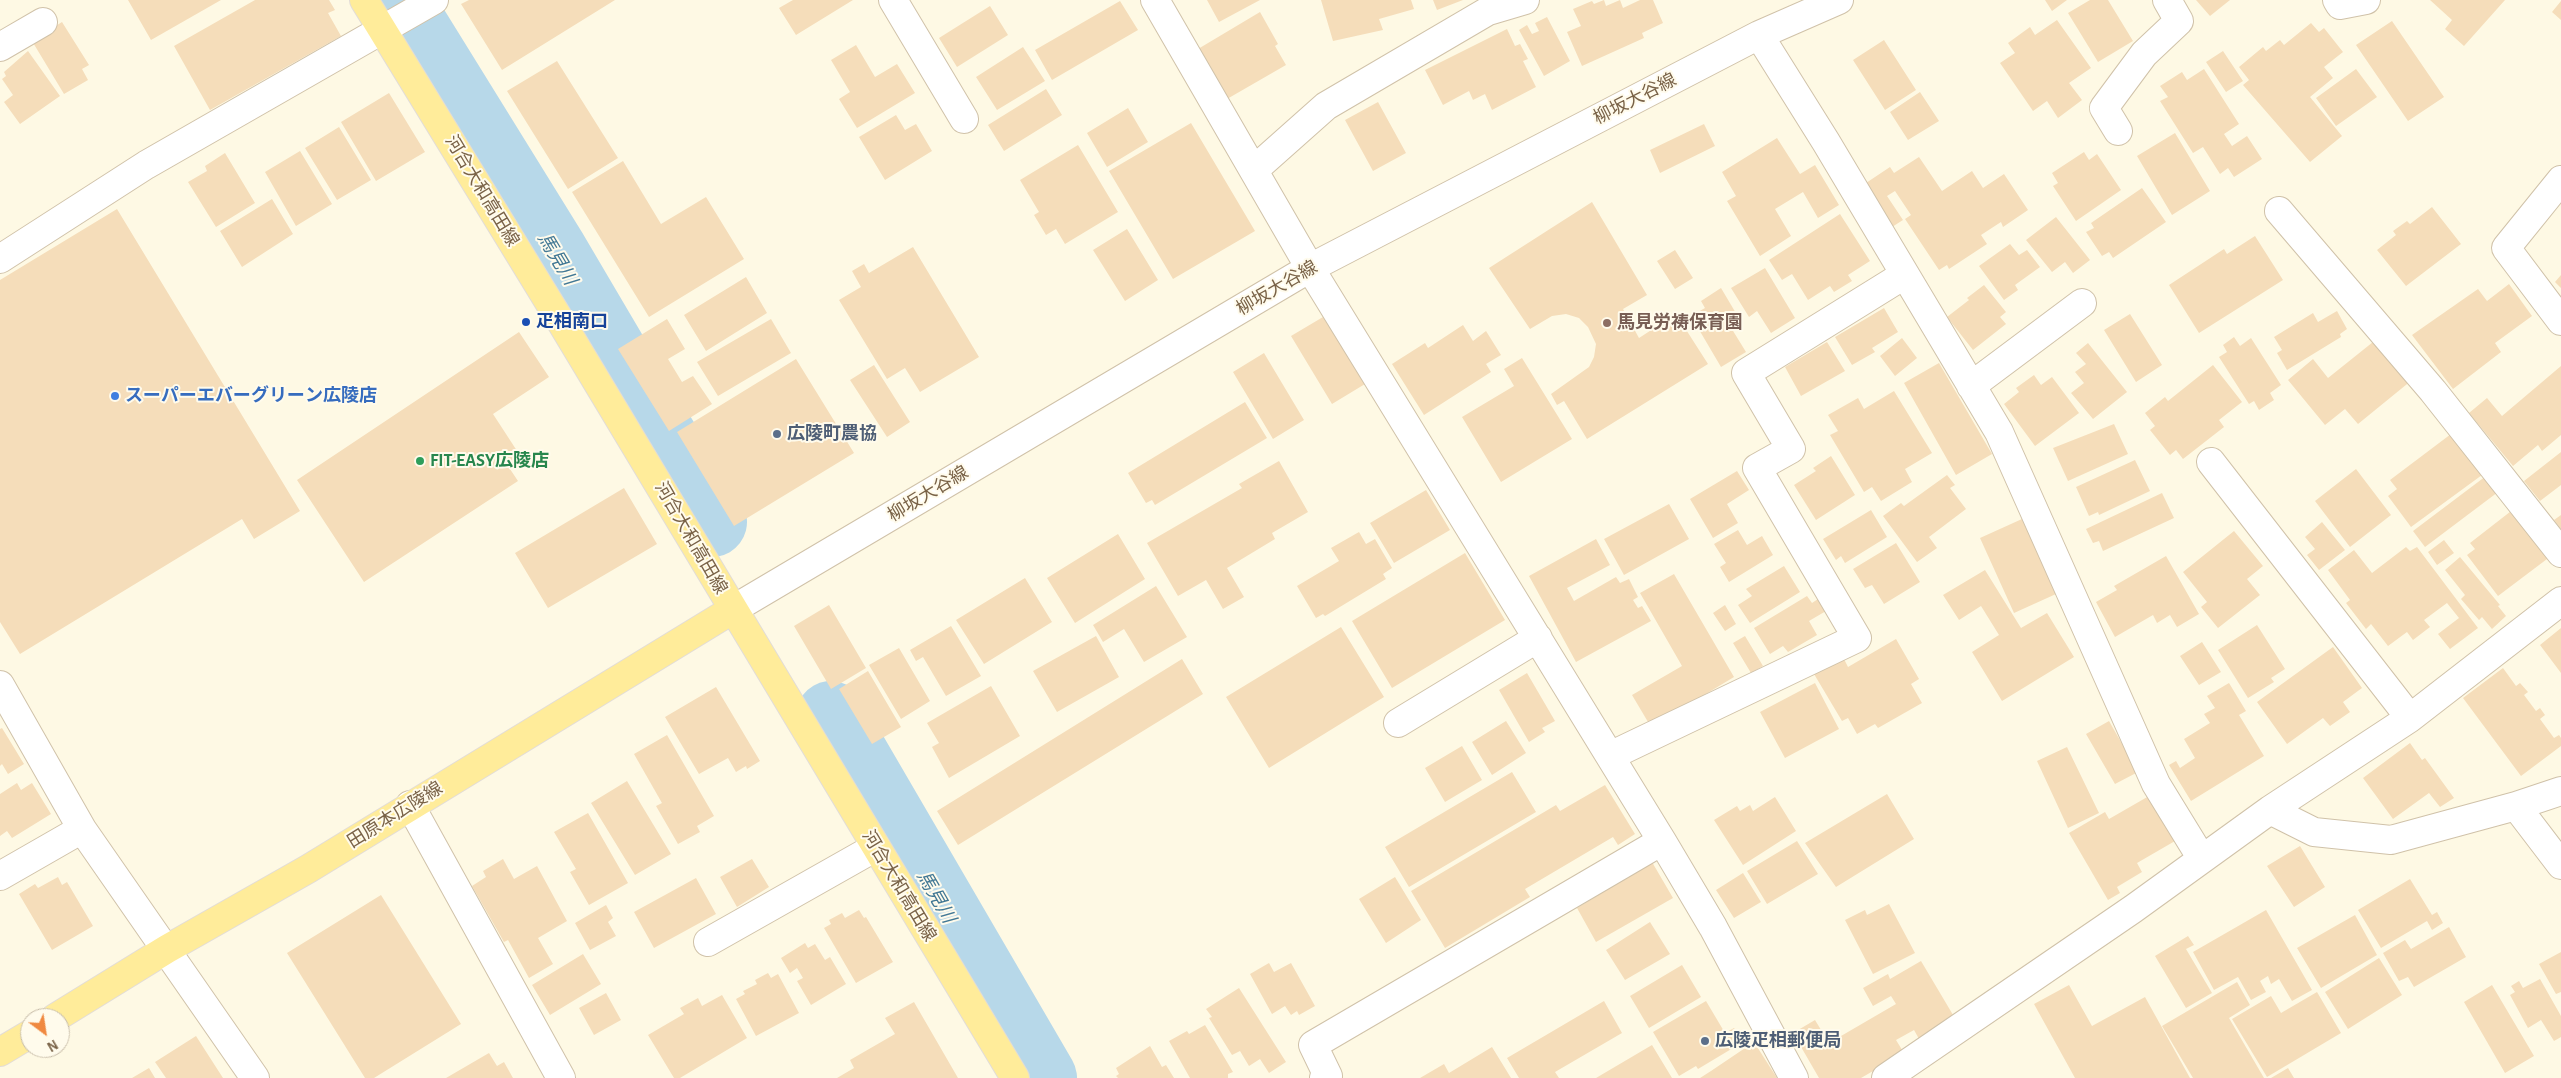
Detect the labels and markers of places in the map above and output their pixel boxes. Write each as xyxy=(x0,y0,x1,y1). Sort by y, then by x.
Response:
place label: 疋相南口 xyxy=(536,311,608,333)
place label: 馬見労祷保育園 xyxy=(1617,312,1743,334)
marker: 疋相南口 xyxy=(520,316,532,328)
marker: 馬見労祷保育園 xyxy=(1601,317,1613,329)
place label: スーパーエバーグリーン広陵店 xyxy=(125,385,377,407)
marker: スーパーエバーグリーン広陵店 xyxy=(109,390,121,402)
place label: 広陵町農協 xyxy=(787,423,877,445)
marker: 広陵町農協 xyxy=(771,428,783,440)
place label: FIT-EASY広陵店 xyxy=(430,450,549,472)
marker: FIT-EASY広陵店 xyxy=(414,455,426,467)
place label: 広陵疋相郵便局 xyxy=(1715,1030,1841,1052)
marker: 広陵疋相郵便局 xyxy=(1699,1035,1711,1047)

